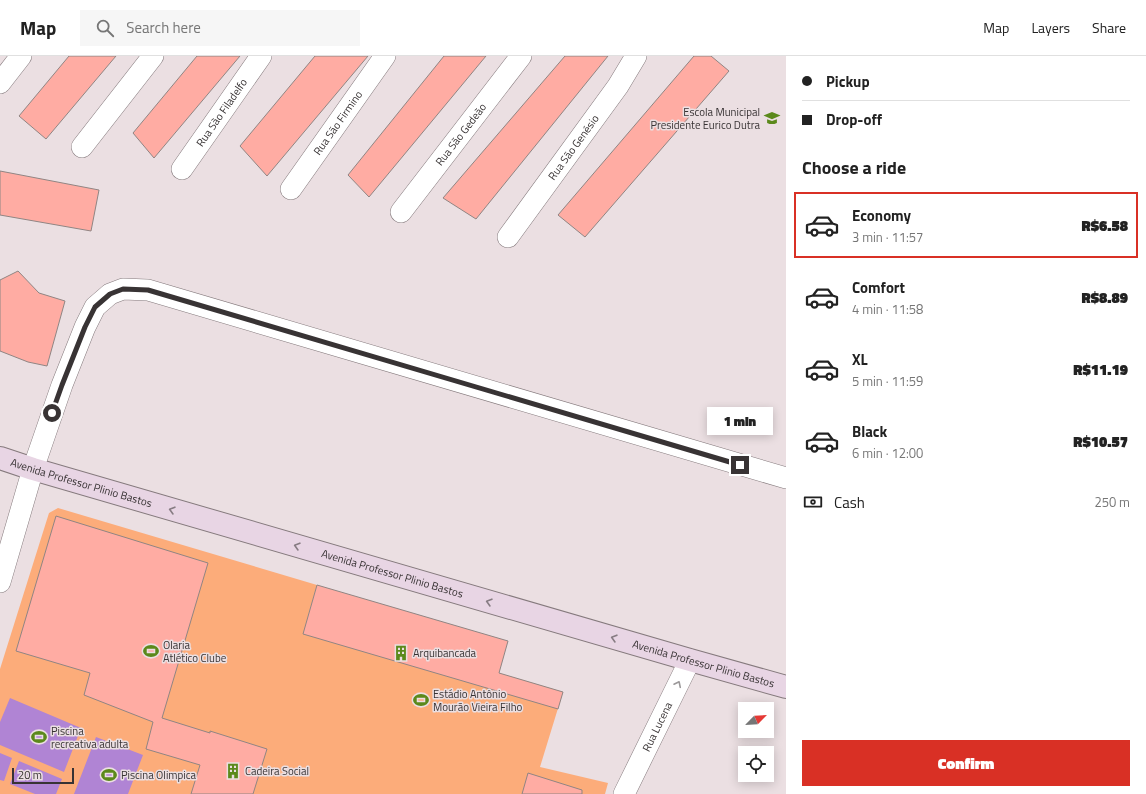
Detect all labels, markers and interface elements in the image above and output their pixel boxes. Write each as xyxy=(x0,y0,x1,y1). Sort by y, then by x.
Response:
search box xyxy=(80,10,360,46)
text: Map xyxy=(20,13,56,42)
text: Search here xyxy=(126,16,201,39)
icon: search xyxy=(94,17,116,39)
text: Map xyxy=(983,17,1009,38)
text: Layers xyxy=(1031,17,1070,38)
text: Share xyxy=(1092,17,1126,38)
text: Pickup xyxy=(826,70,870,93)
street label: Rua São Filadelfo xyxy=(192,75,251,150)
street label: Rua São Firmino xyxy=(309,87,366,158)
street label: Rua São Gedeão xyxy=(431,99,490,169)
place label: Escola Municipal Presidente Eurico Dutra xyxy=(650,104,760,133)
text: Drop-off xyxy=(826,108,882,131)
school or university icon: Escola Municipal Presidente Eurico Dutra xyxy=(763,109,781,127)
street label: Rua São Genésio xyxy=(544,111,603,183)
text: Choose a ride xyxy=(802,154,906,181)
text: Economy xyxy=(852,204,911,227)
icon: car xyxy=(804,207,840,243)
text: R$6.58 xyxy=(1082,214,1128,237)
text: 3 min · 11:57 xyxy=(852,227,923,247)
text: Comfort xyxy=(852,276,905,299)
icon: car xyxy=(804,279,840,315)
text: R$8.89 xyxy=(1082,286,1128,309)
text: 4 min · 11:58 xyxy=(852,299,923,319)
text: XL xyxy=(852,348,868,371)
icon: car xyxy=(804,351,840,387)
text: R$11.19 xyxy=(1073,358,1128,381)
text: 5 min · 11:59 xyxy=(852,371,923,391)
route start xyxy=(43,404,61,422)
callout: 1 min xyxy=(707,407,773,435)
text: 1 min xyxy=(724,411,756,431)
text: Black xyxy=(852,420,887,443)
icon: car xyxy=(804,423,840,459)
text: R$10.57 xyxy=(1073,430,1128,453)
text: 6 min · 12:00 xyxy=(852,443,923,463)
street label: Avenida Professor Plinio Bastos xyxy=(8,454,154,511)
route end xyxy=(731,456,749,474)
icon: cash xyxy=(802,491,824,513)
text: Cash xyxy=(834,491,865,514)
text: 250 m xyxy=(1094,492,1130,512)
one-way arrow xyxy=(169,506,176,515)
one-way arrow xyxy=(294,542,301,551)
street label: Avenida Professor Plinio Bastos xyxy=(320,545,465,602)
one-way arrow xyxy=(486,598,493,607)
one-way arrow xyxy=(611,634,618,643)
street label: Avenida Professor Plinio Bastos xyxy=(631,636,776,691)
place label: Olaria Atlético Clube xyxy=(163,637,227,666)
sports icon: Olaria Atlético Clube xyxy=(142,642,160,660)
building icon: Arquibancada xyxy=(392,644,410,662)
place label: Arquibancada xyxy=(413,645,477,661)
one-way arrow xyxy=(673,680,681,688)
place label: Estádio Antônio Mourão Vieira Filho xyxy=(433,686,523,715)
sports icon: Estádio Antônio Mourão Vieira Filho xyxy=(412,691,430,709)
street label: Rua Lucena xyxy=(638,699,676,754)
north arrow xyxy=(738,702,774,738)
map controls xyxy=(738,702,774,782)
place label: Piscina recreativa adulta xyxy=(51,723,129,752)
sports icon: Piscina recreativa adulta xyxy=(30,728,48,746)
button: Confirm xyxy=(802,740,1130,786)
button: locate xyxy=(738,746,774,782)
building icon: Cadeira Social xyxy=(224,762,242,780)
place label: Cadeira Social xyxy=(245,763,309,779)
scale bar xyxy=(12,766,74,785)
sports icon: Piscina Olimpica xyxy=(100,766,118,784)
text: 20 m xyxy=(18,767,42,783)
place label: Piscina Olimpica xyxy=(121,767,196,783)

